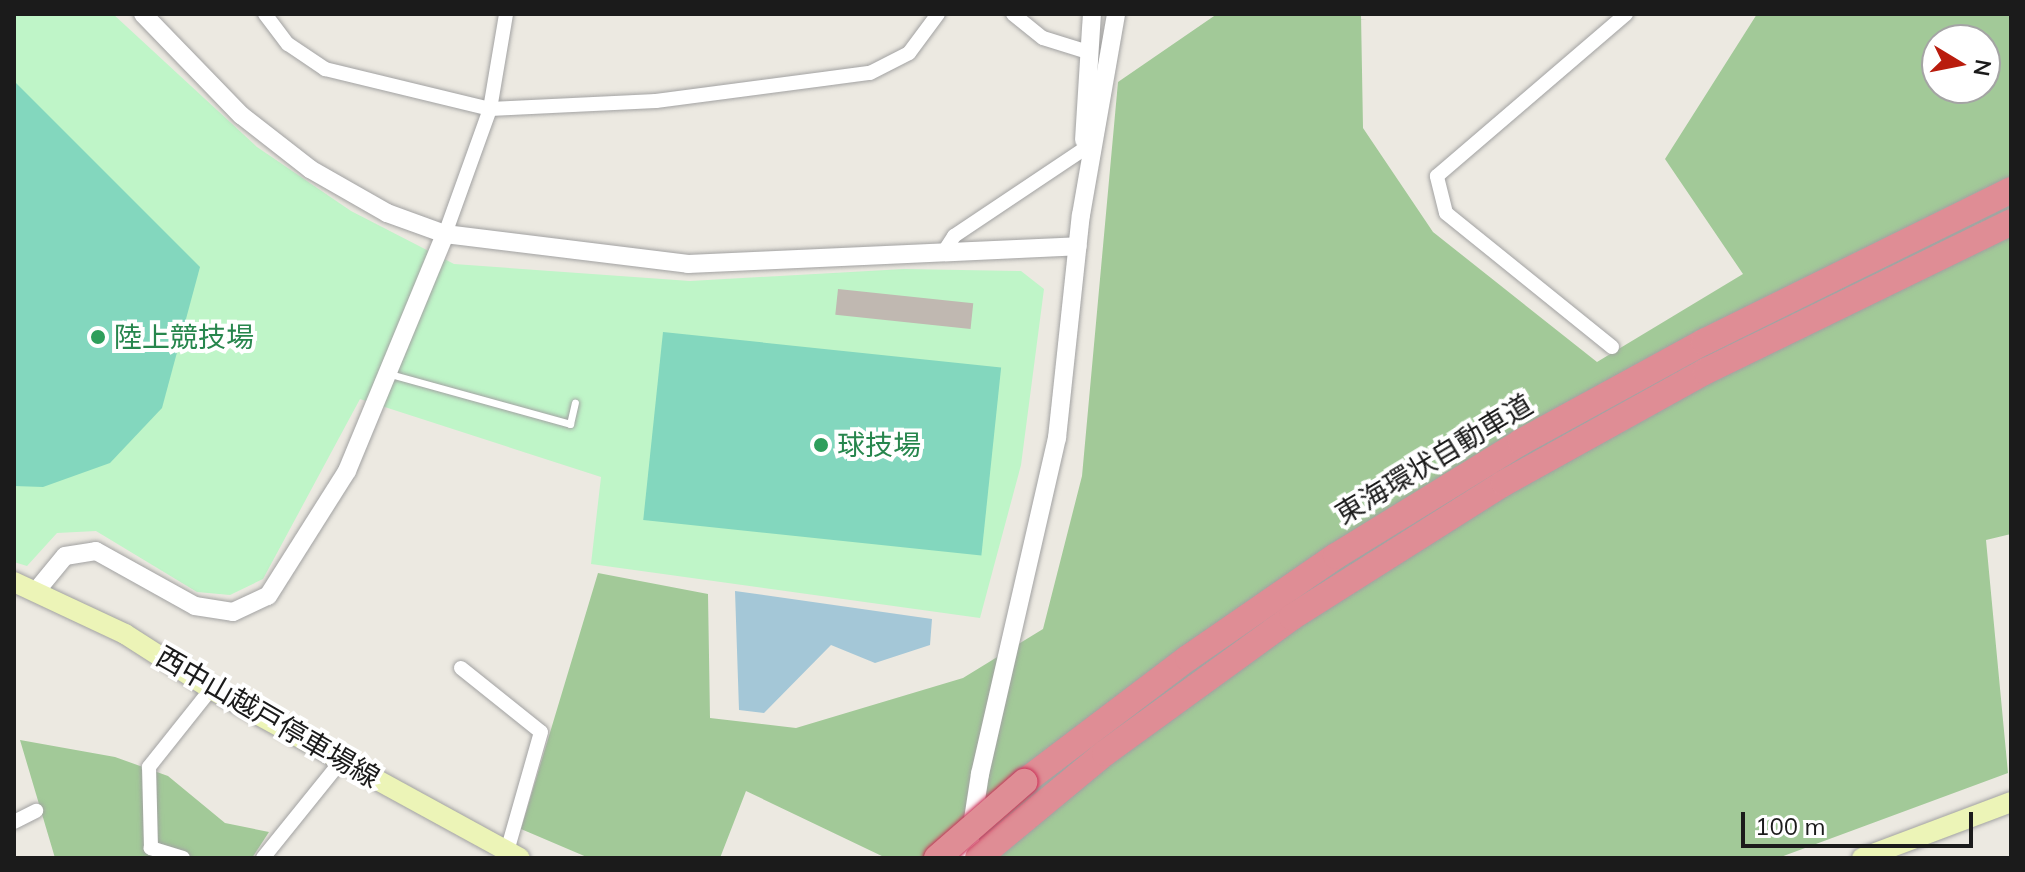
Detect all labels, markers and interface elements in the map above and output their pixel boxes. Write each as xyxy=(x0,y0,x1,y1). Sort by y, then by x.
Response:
north arrow xyxy=(1921,24,2001,104)
text: N xyxy=(1967,57,1998,78)
place label: 陸上競技場 xyxy=(114,320,254,354)
marker: 陸上競技場 xyxy=(89,328,107,346)
street label: 東海環状自動車道 xyxy=(1329,387,1539,531)
place label: 球技場 xyxy=(837,428,921,462)
marker: 球技場 xyxy=(812,436,830,454)
street label: 西中山越戸停車場線 xyxy=(150,639,386,795)
scale bar xyxy=(1745,796,1977,846)
text: 100 m xyxy=(1755,811,1826,841)

